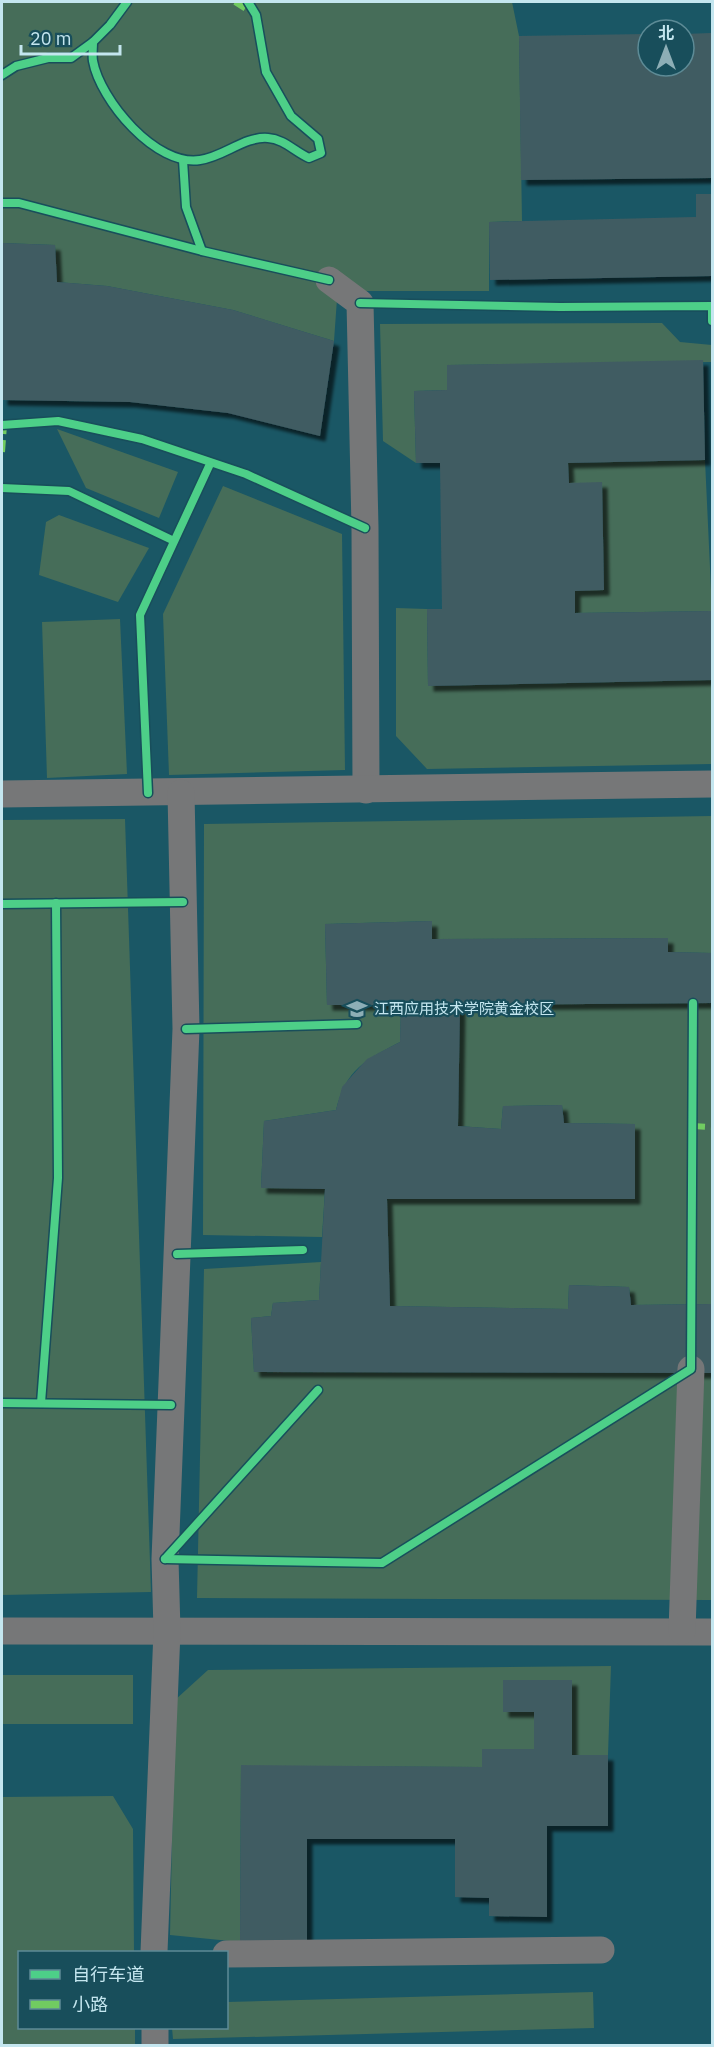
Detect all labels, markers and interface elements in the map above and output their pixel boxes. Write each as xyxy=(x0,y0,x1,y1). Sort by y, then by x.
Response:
scale bar xyxy=(21,18,120,56)
north arrow xyxy=(636,18,696,78)
text: 北 xyxy=(658,23,674,43)
text: 20 m xyxy=(30,27,72,50)
school or university icon: 江西应用技术学院黄金校区 xyxy=(345,997,369,1021)
place label: 江西应用技术学院黄金校区 xyxy=(374,999,554,1018)
legend xyxy=(18,1951,228,2029)
text: 自行车道 xyxy=(72,1963,144,1986)
text: 小路 xyxy=(72,1993,108,2016)

